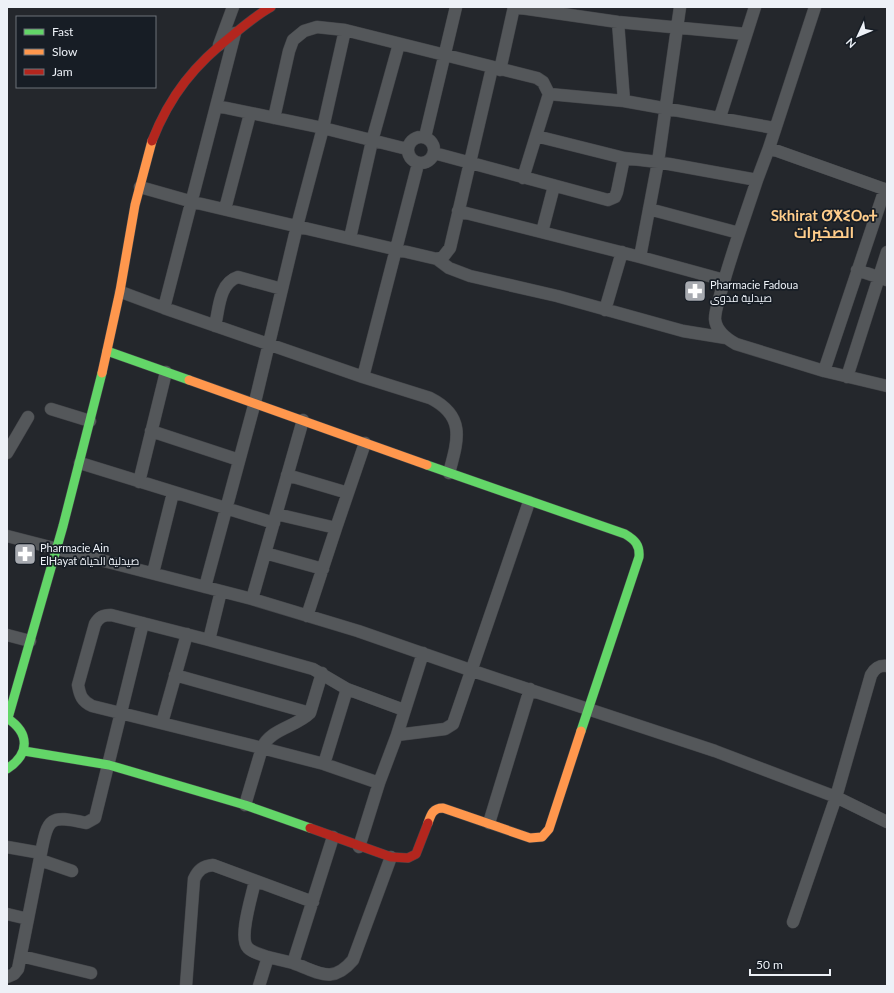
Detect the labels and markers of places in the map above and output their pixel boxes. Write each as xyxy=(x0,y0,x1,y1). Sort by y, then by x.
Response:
pharmacy icon: Pharmacie Fadoua صيدلية فدوى xyxy=(682,278,708,304)
place label: Pharmacie Fadoua صيدلية فدوى xyxy=(710,278,798,305)
pharmacy icon: Pharmacie Ain ElHayat صيدلية الحياة xyxy=(12,541,38,567)
place label: Pharmacie Ain ElHayat صيدلية الحياة xyxy=(40,541,139,567)

